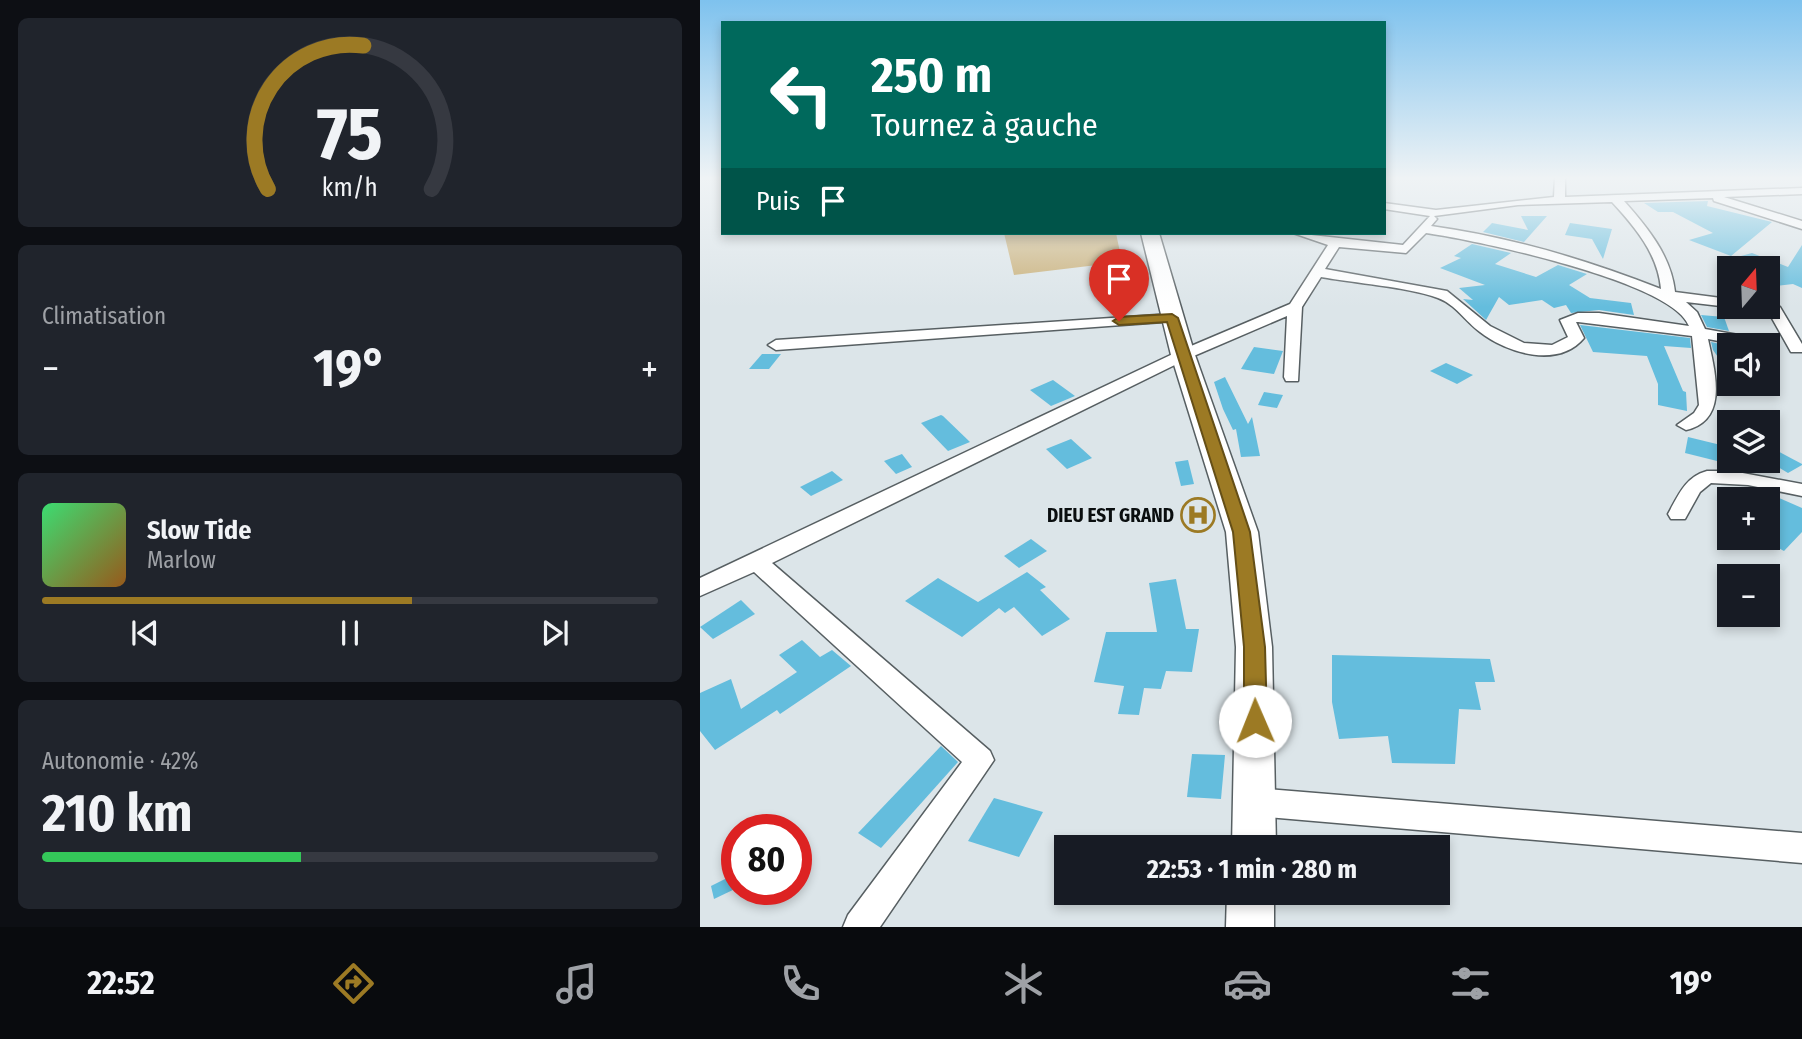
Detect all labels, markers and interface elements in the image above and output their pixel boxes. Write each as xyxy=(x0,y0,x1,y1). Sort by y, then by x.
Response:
text: 250 m xyxy=(871,46,992,105)
icon: left xyxy=(756,49,847,140)
text: 75 xyxy=(317,91,383,178)
text: Tournez à gauche xyxy=(871,106,1098,144)
text: km/h xyxy=(322,172,378,202)
icon: arrive xyxy=(814,182,852,220)
text: Puis xyxy=(756,186,800,217)
pin xyxy=(1089,249,1149,321)
north arrow xyxy=(1717,256,1780,318)
map controls xyxy=(1717,256,1780,627)
icon: arrive xyxy=(1100,260,1138,298)
text: Climatisation xyxy=(42,302,166,330)
button: sound xyxy=(1717,333,1780,396)
text: 19° xyxy=(313,337,387,400)
text: − xyxy=(42,346,59,392)
text: + xyxy=(641,346,658,392)
button: layers xyxy=(1717,410,1780,473)
button: + xyxy=(1717,487,1780,550)
hospital icon: DIEU EST GRAND xyxy=(1179,496,1217,534)
place label: DIEU EST GRAND xyxy=(1047,504,1174,527)
text: Slow Tide xyxy=(147,515,251,546)
text: Marlow xyxy=(147,546,216,574)
button: − xyxy=(1717,564,1780,627)
icon: previous xyxy=(126,614,164,652)
icon: pause xyxy=(331,614,369,652)
icon: next xyxy=(536,614,574,652)
position arrow xyxy=(1218,684,1292,758)
text: Autonomie · 42% xyxy=(42,747,198,775)
text: 210 km xyxy=(42,782,193,845)
speed limit sign: 80 xyxy=(721,814,812,905)
text: 22:53 · 1 min · 280 m xyxy=(1147,854,1357,885)
icon: directions xyxy=(329,959,378,1008)
icon: music xyxy=(552,959,601,1008)
icon: phone xyxy=(776,959,825,1008)
icon: climate xyxy=(999,959,1048,1008)
icon: car xyxy=(1223,959,1272,1008)
icon: filters xyxy=(1446,959,1495,1008)
text: 22:52 xyxy=(87,964,155,1002)
text: 19° xyxy=(1670,964,1715,1002)

